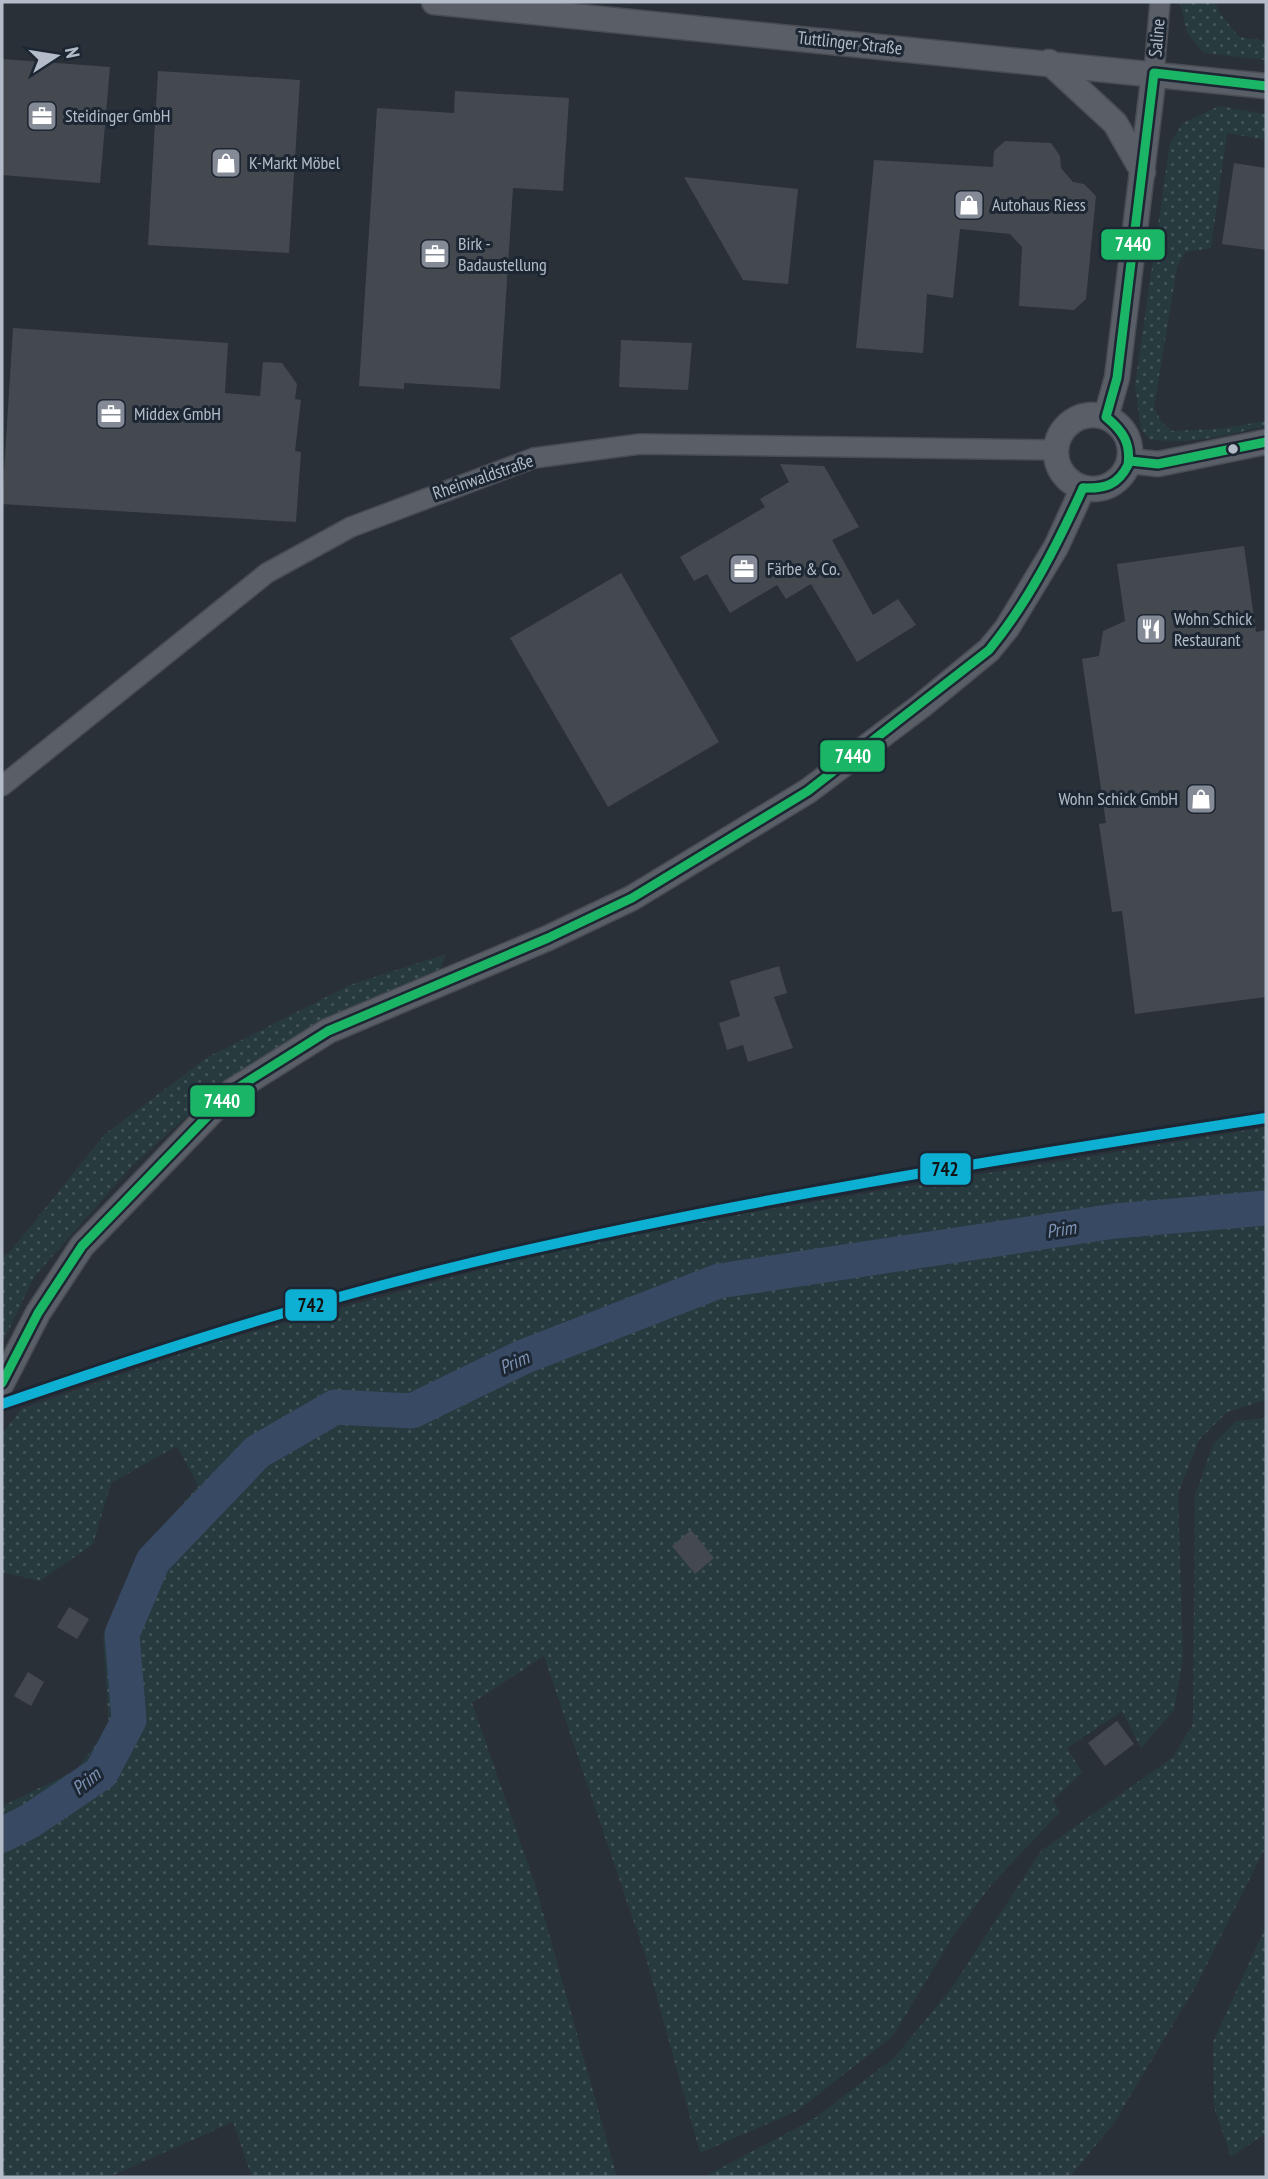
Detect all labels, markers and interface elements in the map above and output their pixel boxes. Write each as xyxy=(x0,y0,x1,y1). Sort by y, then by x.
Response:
street label: Saline xyxy=(1143,18,1170,58)
north arrow xyxy=(21,21,91,91)
street label: Tuttlinger Straße xyxy=(797,26,904,59)
text: N xyxy=(60,45,85,60)
office icon: Steidinger GmbH xyxy=(25,99,59,133)
place label: Steidinger GmbH xyxy=(65,104,170,127)
shop icon: K-Markt Möbel xyxy=(209,146,243,180)
place label: K-Markt Möbel xyxy=(249,151,341,174)
shop icon: Autohaus Riess xyxy=(952,188,986,222)
place label: Autohaus Riess xyxy=(992,193,1086,216)
line badge: 7440 xyxy=(1100,228,1166,261)
place label: Birk - Badaustellung xyxy=(458,232,547,276)
text: 7440 xyxy=(1115,232,1151,256)
office icon: Birk - Badaustellung xyxy=(418,237,452,271)
office icon: Middex GmbH xyxy=(94,397,128,431)
place label: Middex GmbH xyxy=(134,402,221,425)
unlabelled marker xyxy=(1226,442,1240,456)
street label: Rheinwaldstraße xyxy=(429,449,536,504)
office icon: Färbe & Co. xyxy=(727,552,761,586)
place label: Färbe & Co. xyxy=(767,557,840,580)
place label: Wohn Schick Restaurant xyxy=(1174,607,1252,651)
restaurant icon: Wohn Schick Restaurant xyxy=(1134,612,1168,646)
line badge: 7440 xyxy=(819,739,886,773)
text: 7440 xyxy=(835,744,871,768)
shop icon: Wohn Schick GmbH xyxy=(1184,782,1218,816)
place label: Wohn Schick GmbH xyxy=(1058,787,1178,810)
line badge: 7440 xyxy=(189,1084,256,1118)
text: 7440 xyxy=(204,1089,240,1113)
line badge: 742 xyxy=(919,1152,972,1186)
text: 742 xyxy=(931,1157,959,1181)
water label: Prim xyxy=(1044,1215,1079,1243)
line badge: 742 xyxy=(284,1288,338,1322)
text: 742 xyxy=(297,1293,325,1317)
water label: Prim xyxy=(496,1344,534,1379)
water label: Prim xyxy=(67,1761,106,1800)

